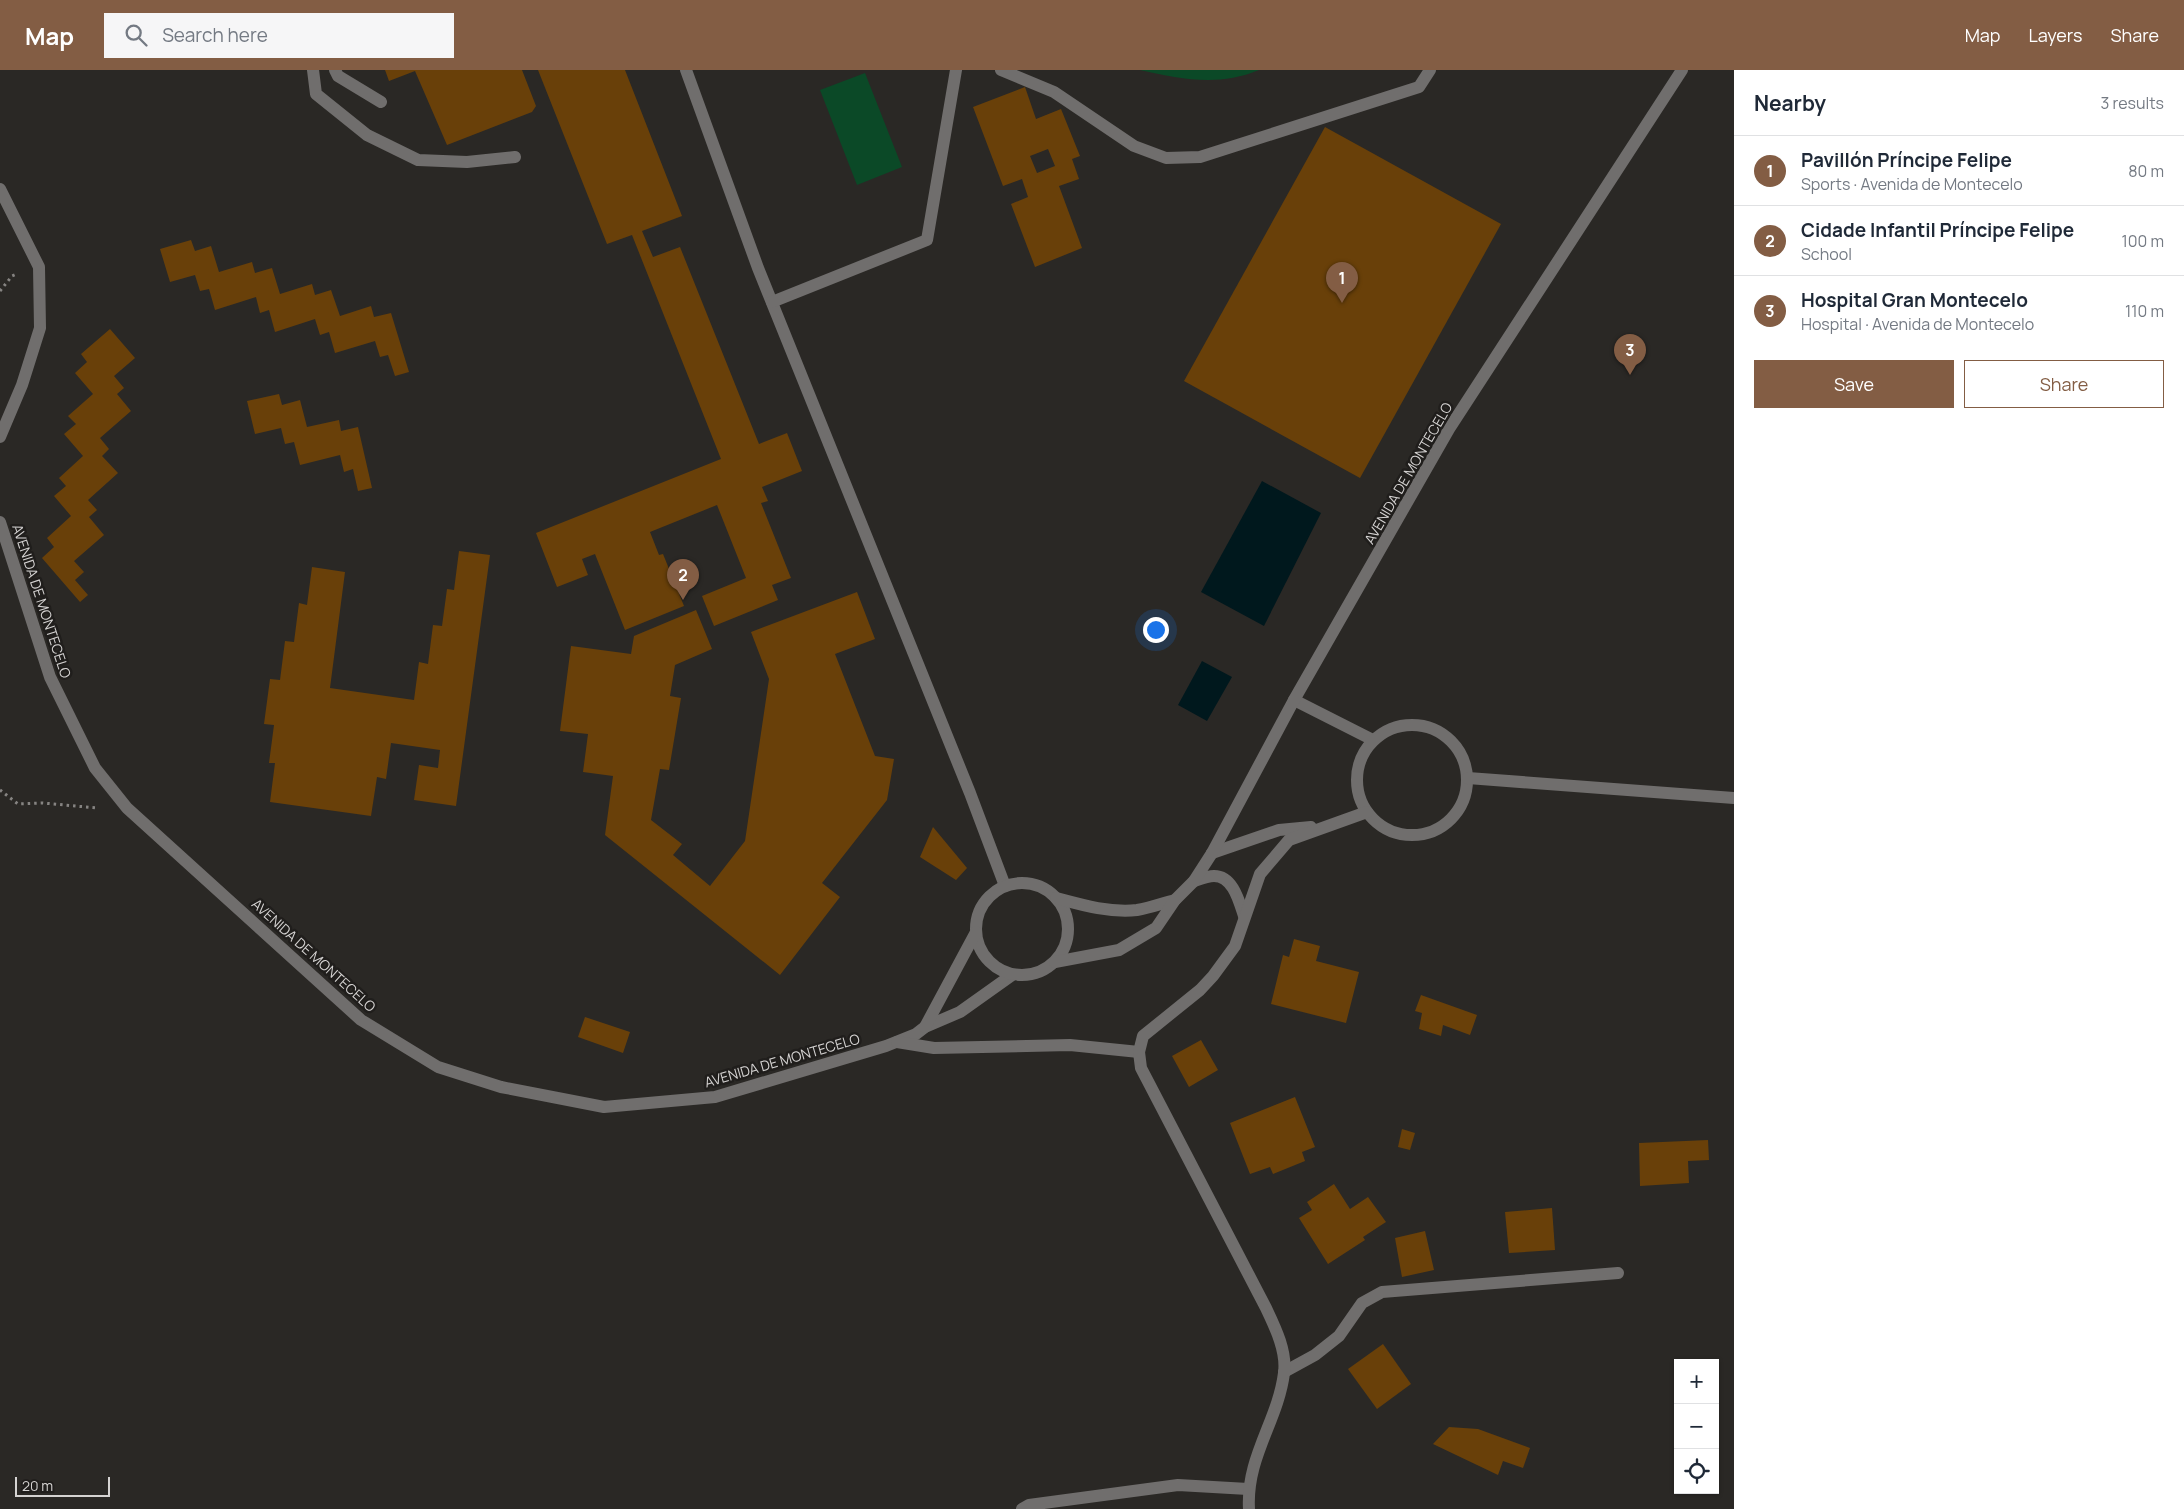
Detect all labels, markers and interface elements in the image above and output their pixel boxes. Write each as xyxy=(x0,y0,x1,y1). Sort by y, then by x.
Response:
search box xyxy=(104,13,454,58)
text: Map xyxy=(25,19,74,52)
icon: search xyxy=(122,21,150,49)
text: Search here xyxy=(162,22,268,48)
text: Map xyxy=(1965,23,2000,47)
text: Layers xyxy=(2028,23,2082,47)
text: Share xyxy=(2110,23,2159,47)
text: Nearby xyxy=(1754,89,1826,117)
text: 3 results xyxy=(2101,92,2164,114)
text: Pavillón Príncipe Felipe xyxy=(1801,147,2012,173)
text: 1 xyxy=(1766,160,1774,182)
text: 80 m xyxy=(2128,160,2164,182)
text: Sports · Avenida de Montecelo xyxy=(1801,173,2023,195)
text: Cidade Infantil Príncipe Felipe xyxy=(1801,217,2074,243)
text: 2 xyxy=(1765,230,1775,252)
text: 100 m xyxy=(2121,230,2164,252)
text: School xyxy=(1801,243,1852,265)
pin: 1 xyxy=(1326,262,1358,303)
text: Hospital Gran Montecelo xyxy=(1801,287,2028,313)
text: 3 xyxy=(1765,300,1775,322)
text: 110 m xyxy=(2125,300,2164,322)
text: Hospital · Avenida de Montecelo xyxy=(1801,313,2034,335)
pin: 3 xyxy=(1614,334,1646,375)
button: Save xyxy=(1754,360,1954,408)
button: Share xyxy=(1964,360,2164,408)
street label: AVENIDA DE MONTECELO xyxy=(1360,399,1456,547)
street label: AVENIDA DE MONTECELO xyxy=(8,522,76,680)
pin: 2 xyxy=(667,559,699,600)
your location xyxy=(1143,617,1169,643)
street label: AVENIDA DE MONTECELO xyxy=(248,894,380,1016)
street label: AVENIDA DE MONTECELO xyxy=(702,1029,862,1091)
map controls xyxy=(1674,1359,1719,1494)
button: + xyxy=(1674,1359,1719,1404)
button: − xyxy=(1674,1404,1719,1449)
button: locate xyxy=(1674,1449,1719,1494)
scale bar xyxy=(15,1474,110,1497)
text: 20 m xyxy=(22,1476,53,1495)

